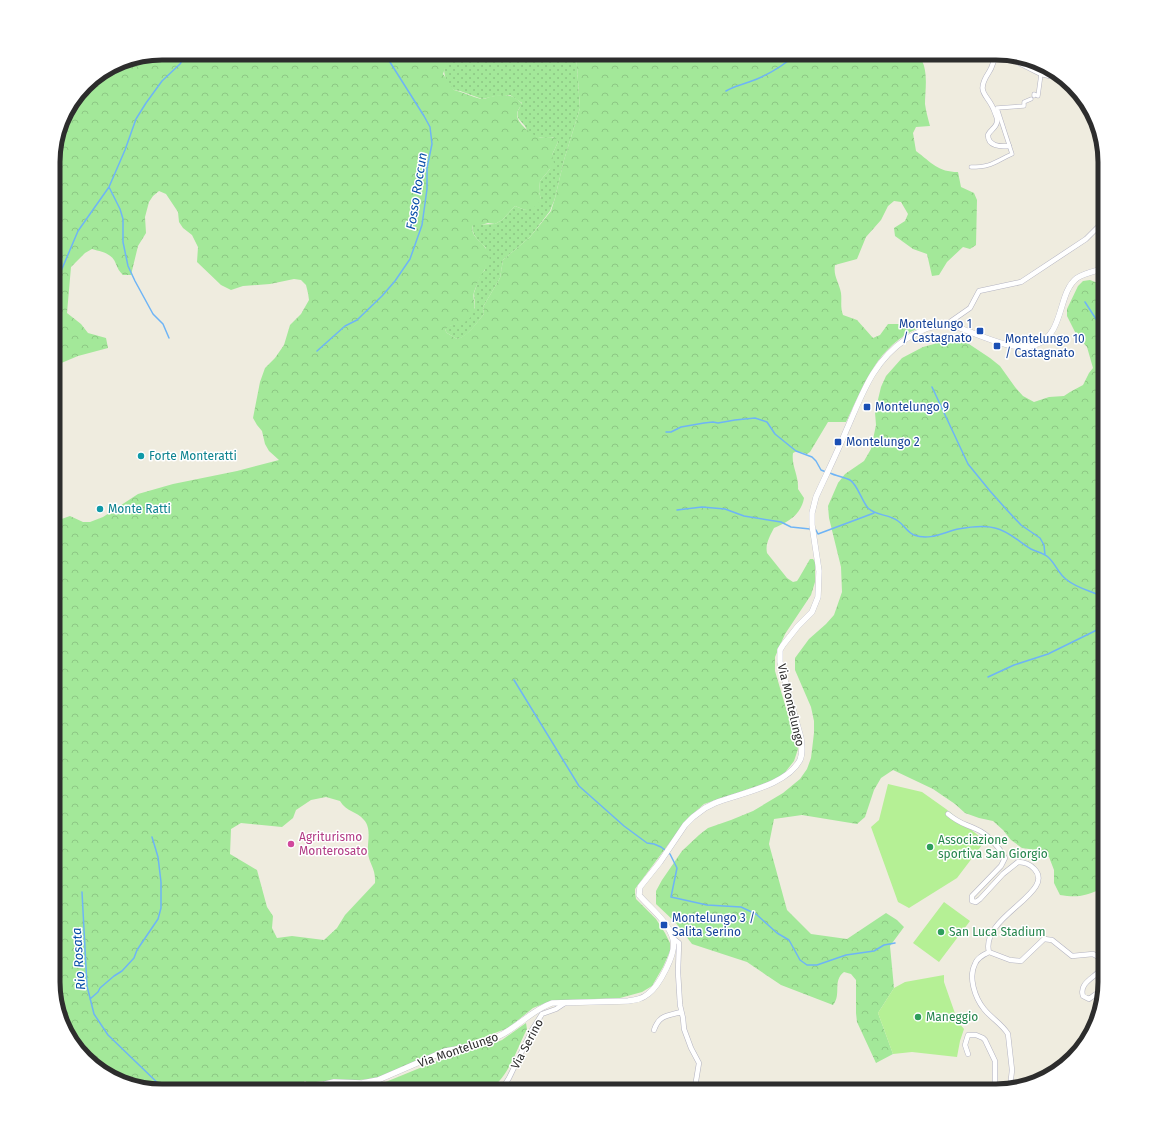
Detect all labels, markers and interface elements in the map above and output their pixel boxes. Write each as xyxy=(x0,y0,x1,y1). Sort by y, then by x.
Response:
water label: Fosso Roccun xyxy=(403,151,430,231)
place label: Montelungo 1 / Castagnato xyxy=(899,317,972,345)
marker: Montelungo 1 / Castagnato xyxy=(975,326,985,336)
place label: Montelungo 10 / Castagnato xyxy=(1005,332,1085,360)
marker: Montelungo 10 / Castagnato xyxy=(992,341,1002,351)
place label: Montelungo 9 xyxy=(875,400,949,414)
marker: Montelungo 9 xyxy=(862,402,872,412)
place label: Montelungo 2 xyxy=(846,435,920,449)
marker: Montelungo 2 xyxy=(833,437,843,447)
place label: Forte Monteratti xyxy=(149,449,237,463)
marker: Forte Monteratti xyxy=(136,451,146,461)
place label: Monte Ratti xyxy=(108,502,171,516)
marker: Monte Ratti xyxy=(95,504,105,514)
street label: Via Montelungo xyxy=(775,662,807,748)
place label: Agriturismo Monterosato xyxy=(299,830,368,858)
place label: Associazione sportiva San Giorgio xyxy=(938,833,1048,861)
marker: Agriturismo Monterosato xyxy=(286,839,296,849)
marker: Associazione sportiva San Giorgio xyxy=(925,842,935,852)
place label: Montelungo 3 / Salita Serino xyxy=(672,911,755,939)
marker: Montelungo 3 / Salita Serino xyxy=(659,920,669,930)
place label: San Luca Stadium xyxy=(949,925,1046,939)
water label: Rio Rosata xyxy=(69,927,88,991)
marker: San Luca Stadium xyxy=(936,927,946,937)
place label: Maneggio xyxy=(926,1010,978,1024)
marker: Maneggio xyxy=(913,1012,923,1022)
street label: Via Serino xyxy=(508,1016,546,1072)
street label: Via Montelungo xyxy=(416,1030,500,1070)

